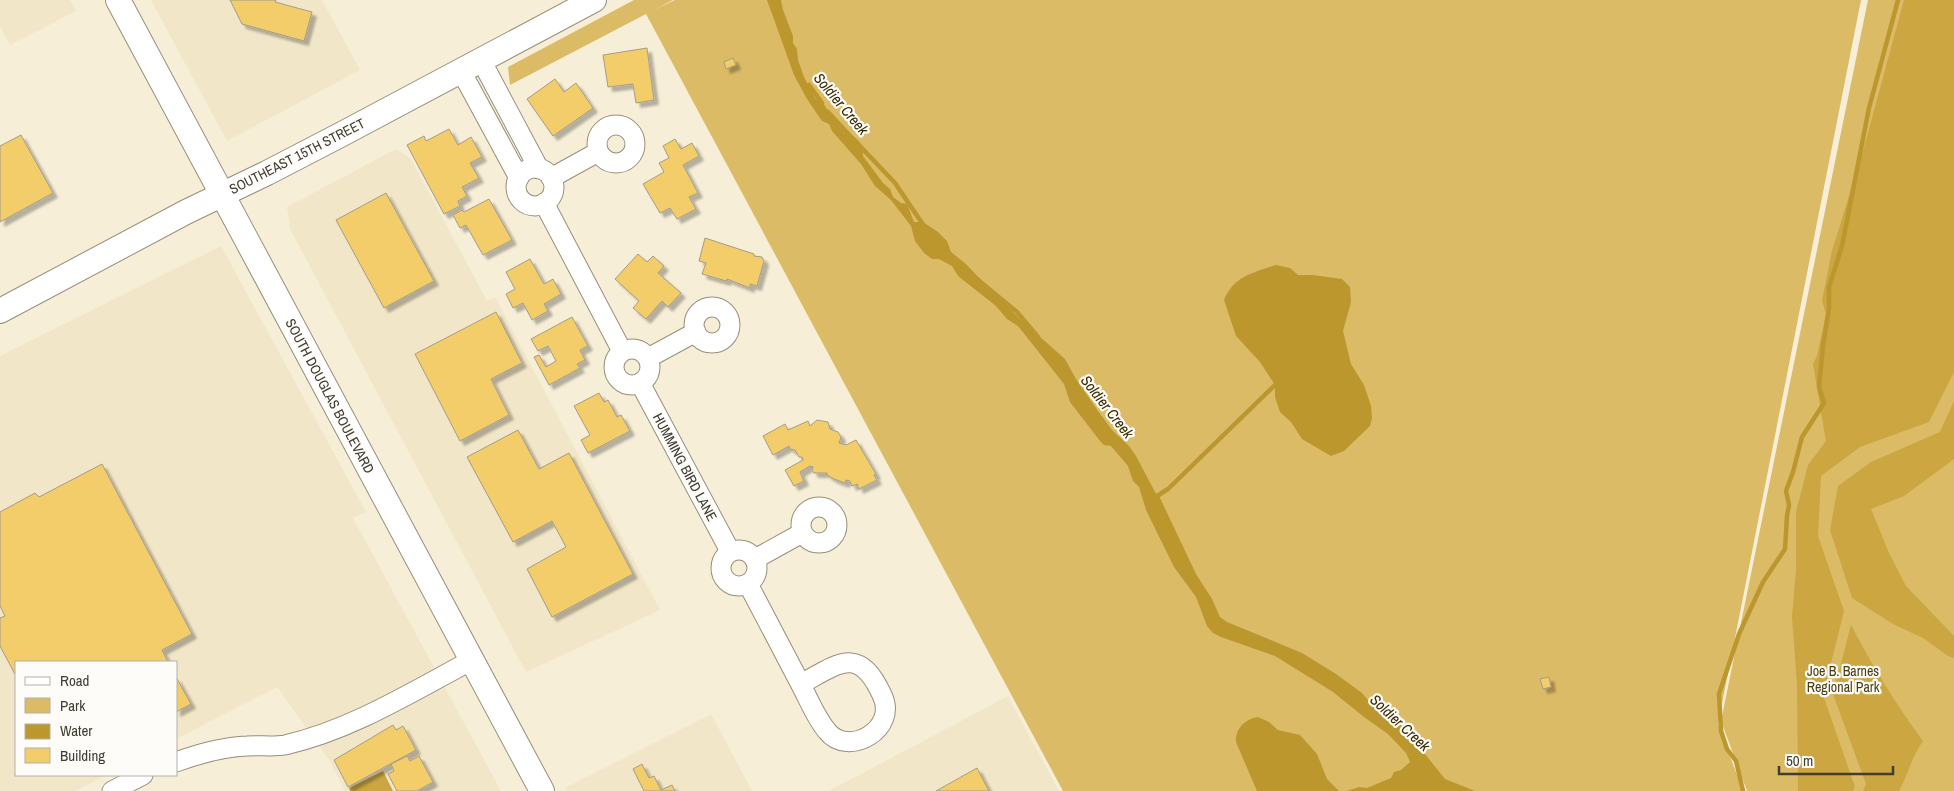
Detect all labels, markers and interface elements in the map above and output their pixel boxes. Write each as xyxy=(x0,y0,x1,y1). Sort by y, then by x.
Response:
water label: Soldier Creek xyxy=(809,68,874,140)
street label: SOUTHEAST 15TH STREET xyxy=(226,114,368,198)
street label: SOUTH DOUGLAS BOULEVARD xyxy=(282,316,378,476)
water label: Soldier Creek xyxy=(1076,371,1139,443)
street label: HUMMING BIRD LANE xyxy=(649,410,721,524)
legend xyxy=(15,661,178,776)
park label: Joe B. Barnes Regional Park xyxy=(1807,662,1880,696)
text: Road xyxy=(60,670,89,691)
water label: Soldier Creek xyxy=(1366,689,1436,757)
text: Park xyxy=(60,695,86,716)
text: Water xyxy=(60,720,92,741)
scale bar xyxy=(1779,744,1893,776)
text: Building xyxy=(60,745,105,766)
text: 50 m xyxy=(1786,750,1813,771)

